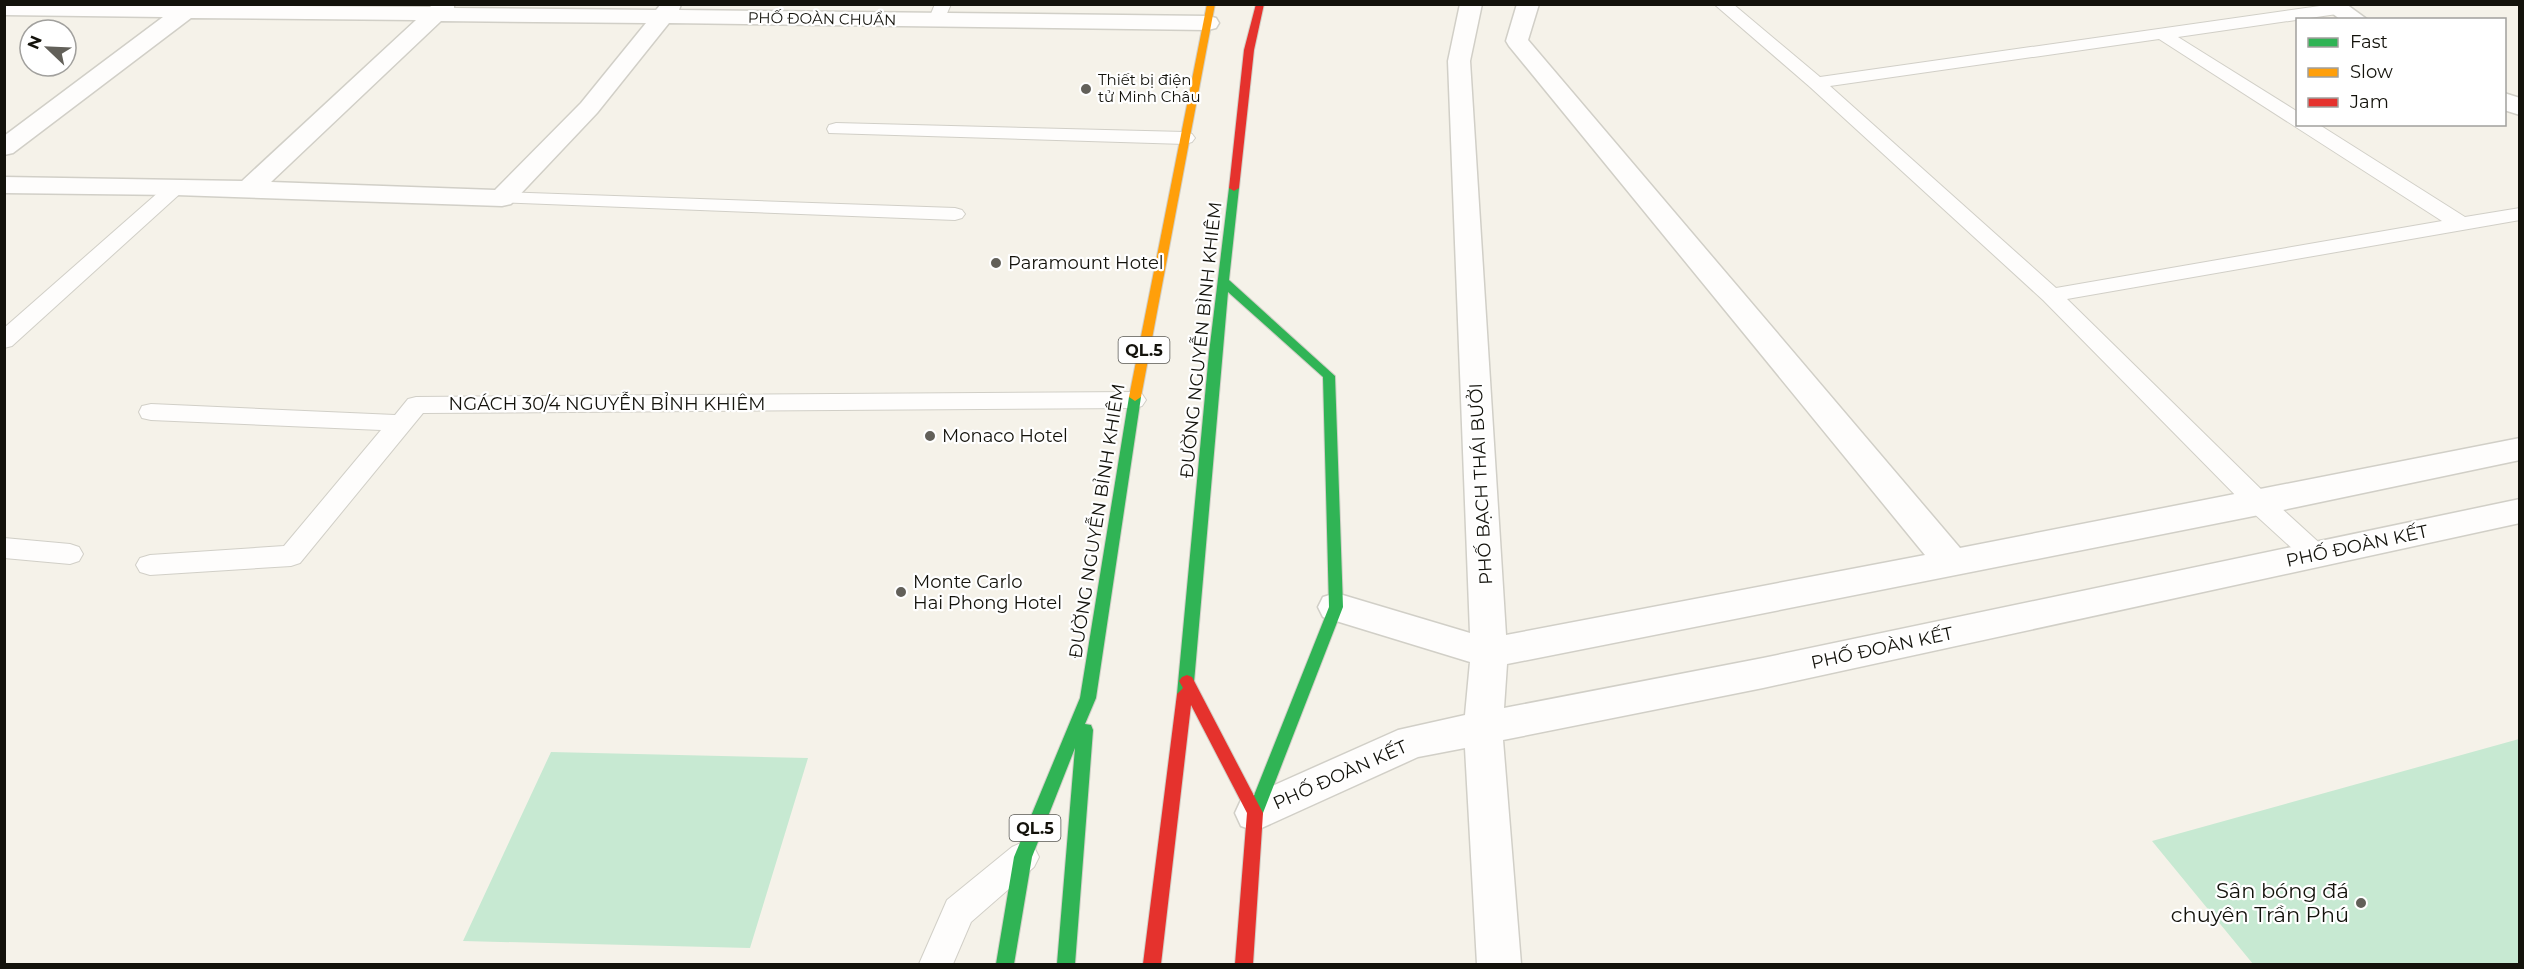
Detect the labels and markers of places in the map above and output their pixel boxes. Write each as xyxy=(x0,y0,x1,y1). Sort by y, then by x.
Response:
place label: Thiết bị điện tử Minh Châu xyxy=(1098,70,1200,106)
marker: Thiết bị điện tử Minh Châu xyxy=(1079,82,1093,96)
place label: Paramount Hotel xyxy=(1008,252,1164,274)
marker: Paramount Hotel xyxy=(989,256,1003,270)
place label: Monaco Hotel xyxy=(942,425,1068,447)
marker: Monaco Hotel xyxy=(923,429,937,443)
place label: Monte Carlo Hai Phong Hotel xyxy=(913,571,1062,614)
marker: Monte Carlo Hai Phong Hotel xyxy=(894,585,908,599)
place label: Sân bóng đá chuyên Trần Phú xyxy=(2171,878,2349,927)
marker: Sân bóng đá chuyên Trần Phú xyxy=(2354,896,2368,910)

